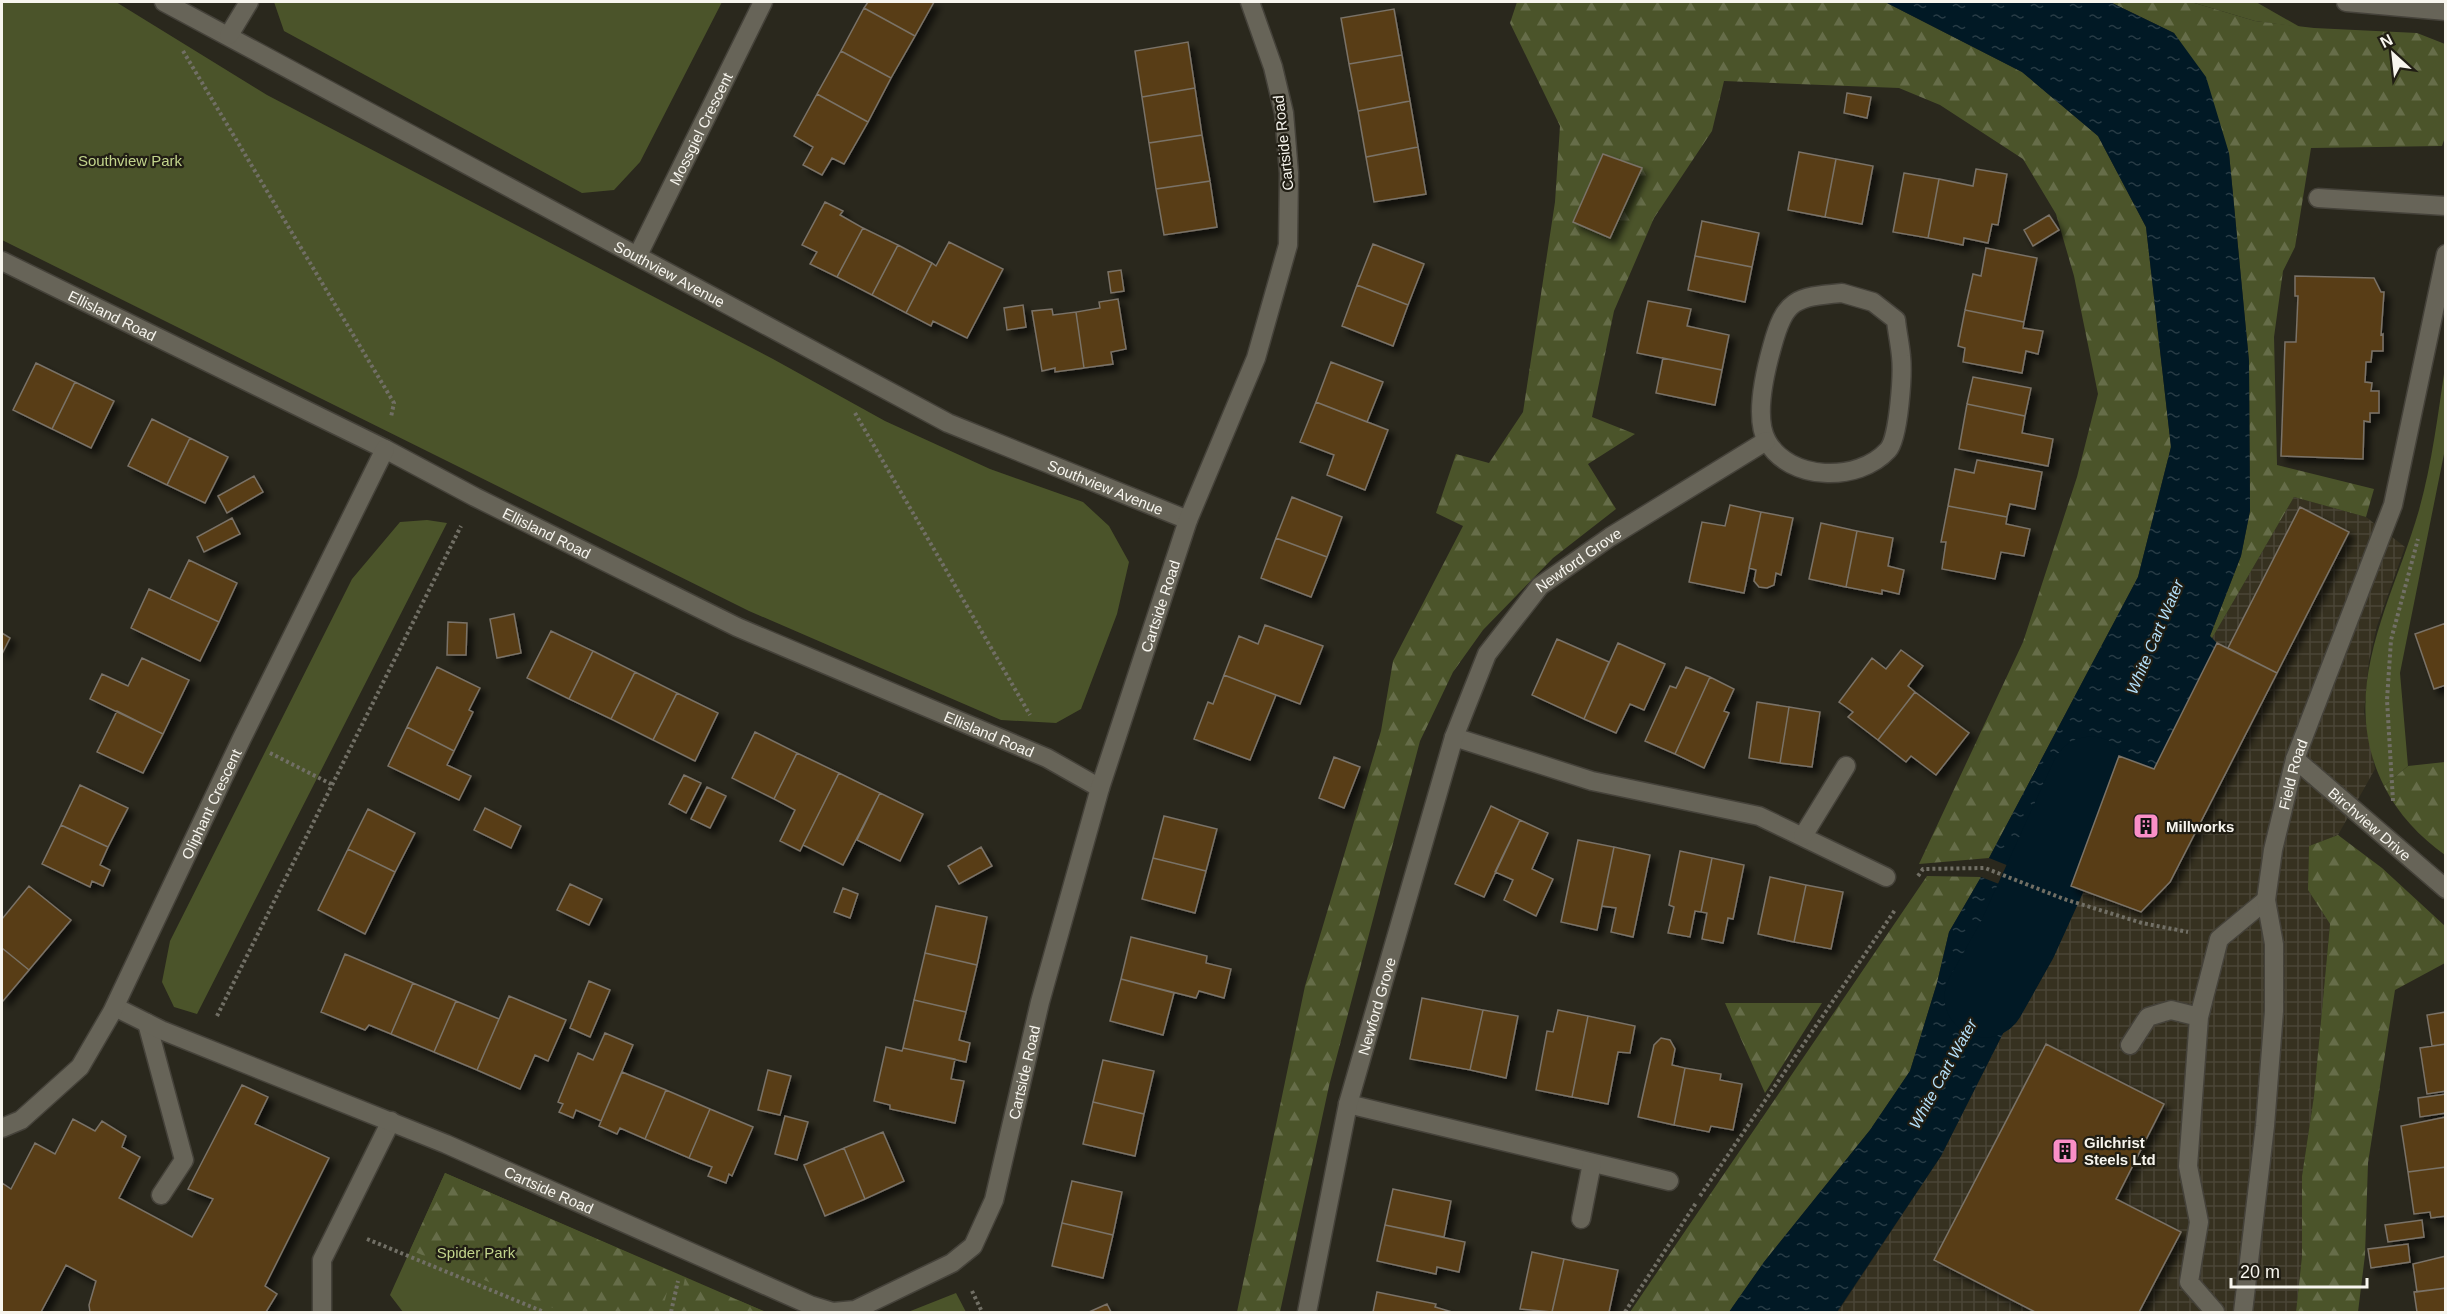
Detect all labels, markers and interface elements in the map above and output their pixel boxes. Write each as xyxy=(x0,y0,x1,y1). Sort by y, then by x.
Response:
north arrow xyxy=(2363,24,2423,84)
text: N xyxy=(2377,31,2395,51)
street label: Mossgiel Crescent xyxy=(665,69,736,188)
street label: Cartside Road xyxy=(1270,94,1296,192)
park label: Southview Park xyxy=(78,152,183,169)
street label: Southview Avenue xyxy=(611,237,728,310)
street label: Ellisland Road xyxy=(66,286,159,344)
street label: Southview Avenue xyxy=(1045,456,1166,518)
street label: Ellisland Road xyxy=(500,504,594,562)
street label: Newford Grove xyxy=(1532,524,1624,595)
street label: Cartside Road xyxy=(1137,558,1183,654)
water label: White Cart Water xyxy=(2123,577,2187,697)
street label: Ellisland Road xyxy=(942,707,1037,760)
street label: Field Road xyxy=(2275,737,2310,811)
street label: Oliphant Crescent xyxy=(177,745,245,862)
street label: Birchview Drive xyxy=(2325,783,2415,864)
building icon: Millworks xyxy=(2131,811,2161,841)
place label: Millworks xyxy=(2166,818,2234,835)
street label: Newford Grove xyxy=(1354,955,1398,1057)
water label: White Cart Water xyxy=(1906,1016,1980,1132)
street label: Cartside Road xyxy=(1005,1024,1043,1121)
place label: Gilchrist Steels Ltd xyxy=(2084,1134,2156,1168)
building icon: Gilchrist Steels Ltd xyxy=(2050,1136,2080,1166)
street label: Cartside Road xyxy=(502,1162,596,1217)
park label: Spider Park xyxy=(437,1244,516,1261)
scale bar xyxy=(2231,1251,2368,1289)
text: 20 m xyxy=(2240,1262,2280,1282)

